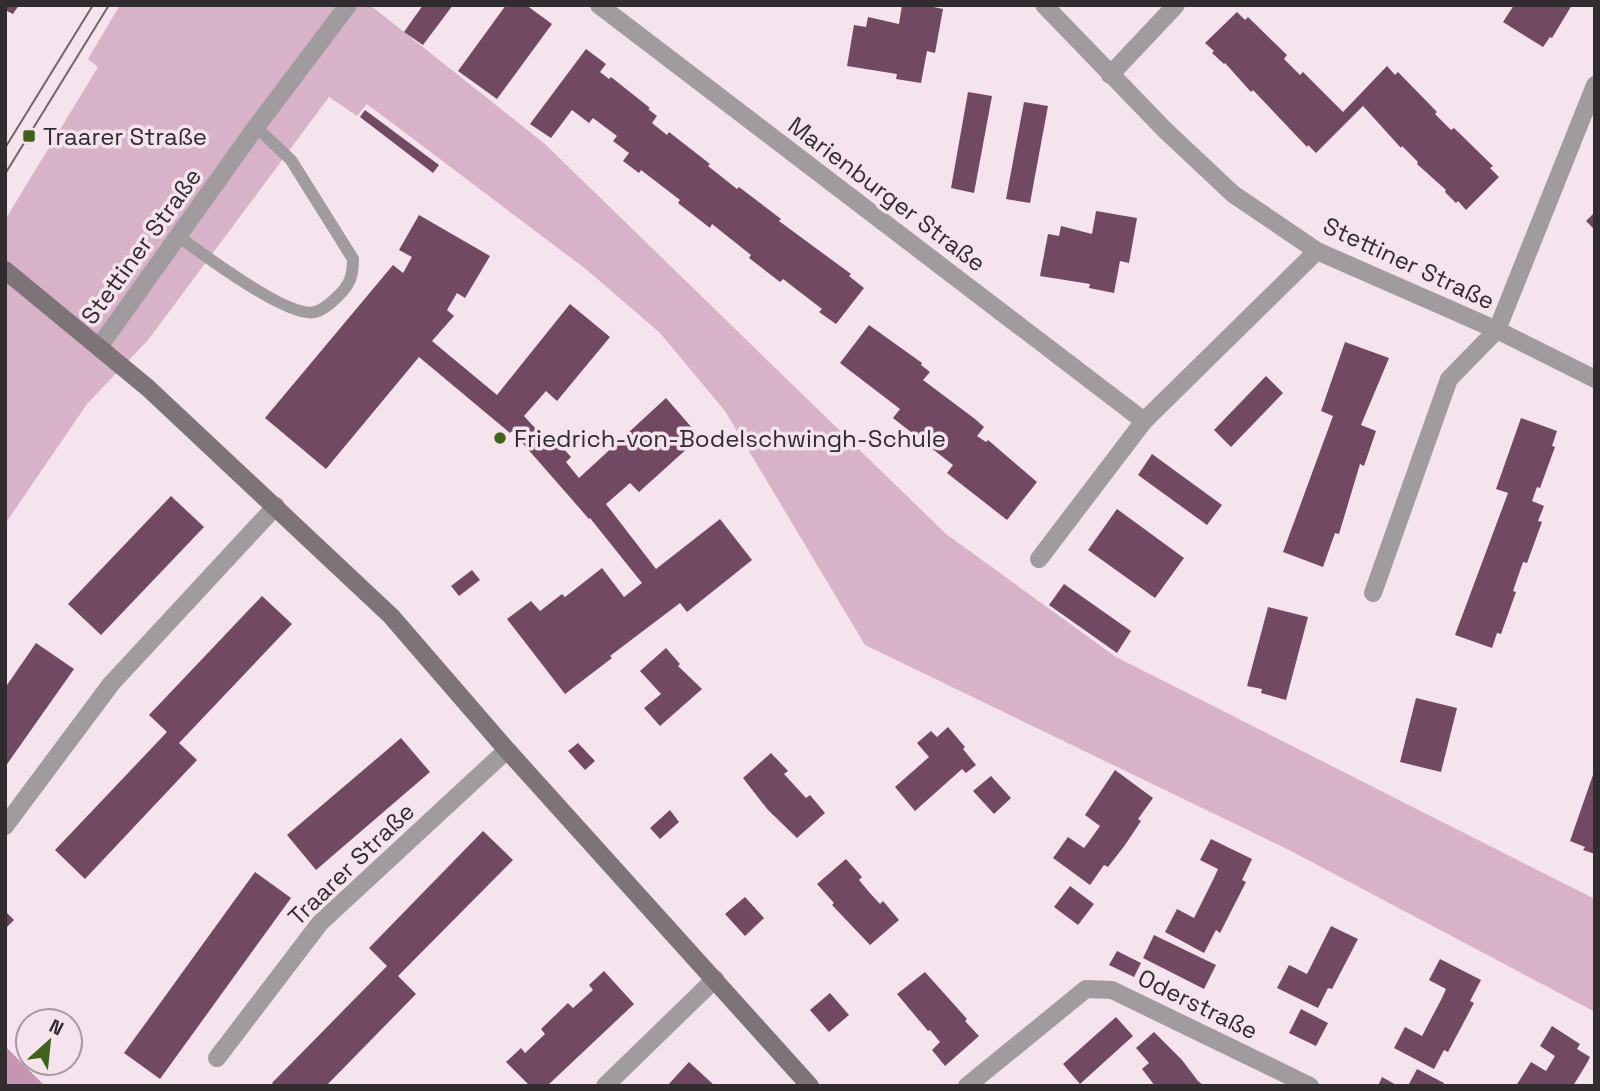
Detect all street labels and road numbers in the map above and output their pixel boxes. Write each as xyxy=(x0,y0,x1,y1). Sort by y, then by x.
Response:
street label: Marienburger Straße xyxy=(782,110,992,278)
street label: Stettiner Straße xyxy=(74,162,208,330)
street label: Stettiner Straße xyxy=(1318,210,1500,316)
street label: Traarer Straße xyxy=(281,796,421,932)
street label: Oderstraße xyxy=(1133,962,1263,1046)

